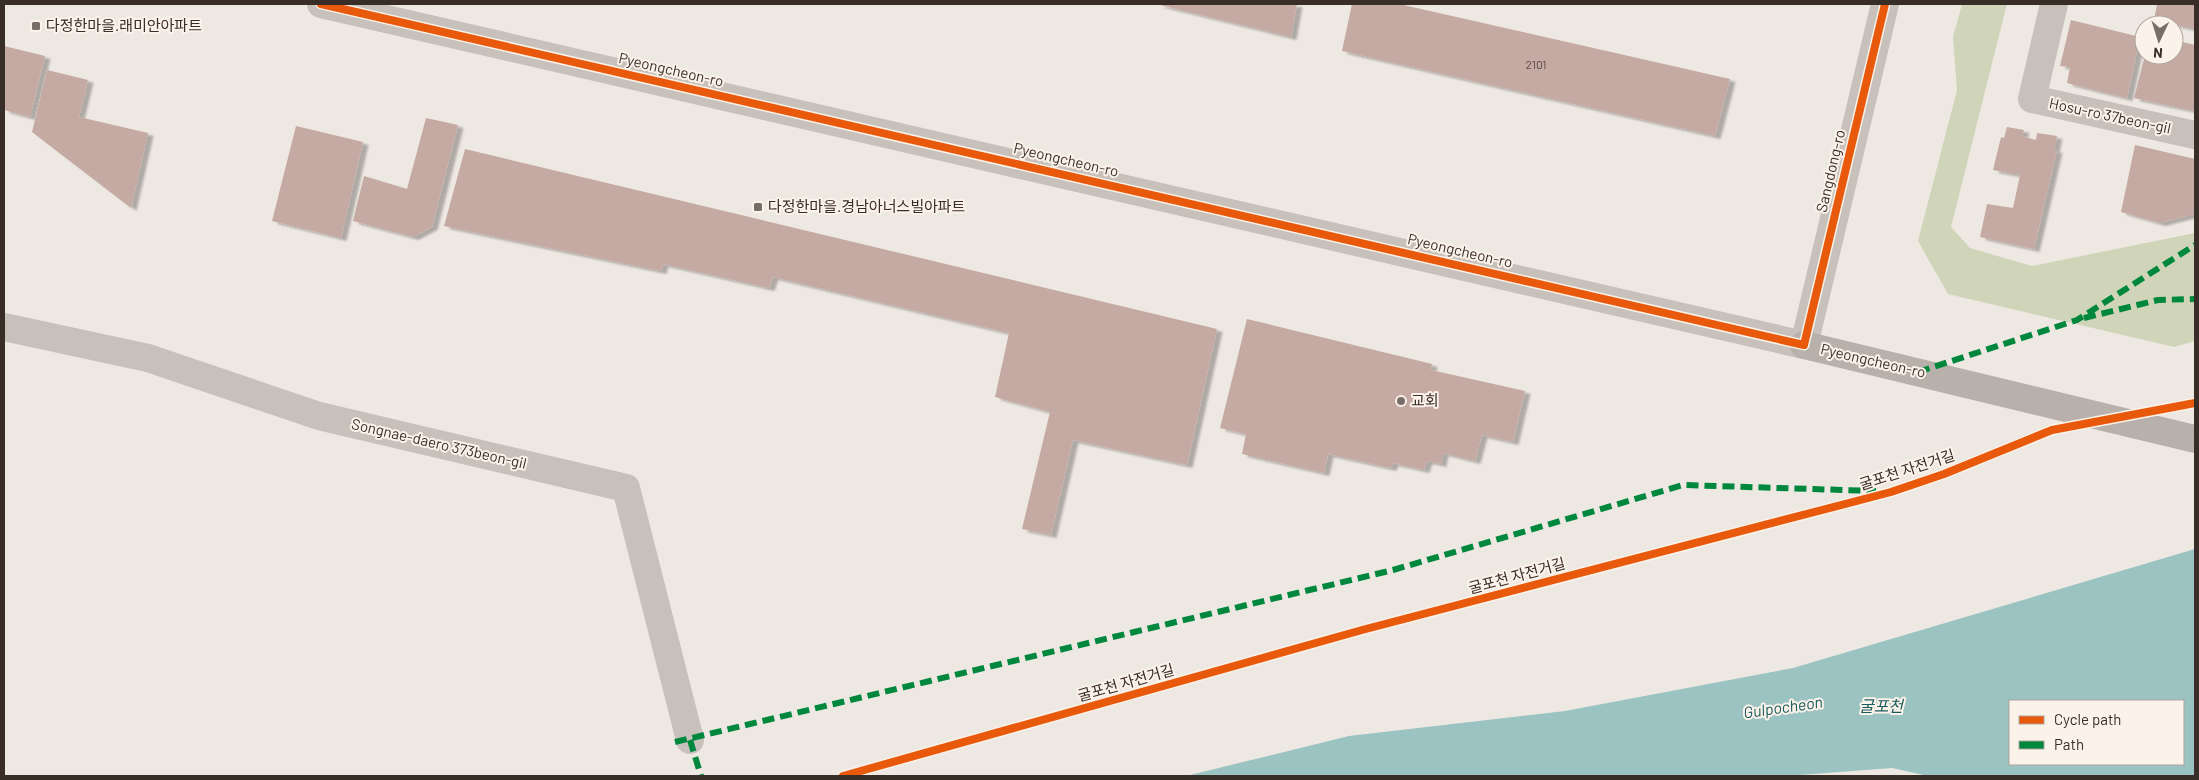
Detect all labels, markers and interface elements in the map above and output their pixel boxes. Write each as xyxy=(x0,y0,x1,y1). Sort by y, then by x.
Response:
north arrow xyxy=(2134,15,2184,65)
place label: 다정한마을.래미안아파트 xyxy=(46,16,202,34)
marker: 다정한마을.래미안아파트 xyxy=(30,20,42,32)
text: N xyxy=(2153,45,2163,62)
street label: Pyeongcheon-ro xyxy=(617,48,725,90)
house number: 2101 xyxy=(1525,57,1547,71)
street label: Hosu-ro 37beon-gil xyxy=(2048,93,2173,137)
street label: Sangdong-ro xyxy=(1812,128,1848,214)
street label: Pyeongcheon-ro xyxy=(1012,138,1120,180)
place label: 다정한마을.경남아너스빌아파트 xyxy=(768,197,966,215)
marker: 다정한마을.경남아너스빌아파트 xyxy=(752,201,764,213)
street label: Pyeongcheon-ro xyxy=(1406,229,1514,271)
street label: Pyeongcheon-ro xyxy=(1819,339,1927,381)
place label: 교회 xyxy=(1411,391,1439,409)
marker: 교회 xyxy=(1395,395,1407,407)
street label: Songnae-daero 373beon-gil xyxy=(350,414,529,472)
street label: 굴포천 자전거길 xyxy=(1857,445,1957,493)
street label: 굴포천 자전거길 xyxy=(1466,553,1567,597)
street label: 굴포천 자전거길 xyxy=(1075,660,1176,704)
water label: Gulpocheon xyxy=(1742,692,1824,721)
water label: 굴포천 xyxy=(1859,696,1905,715)
legend xyxy=(2009,700,2184,765)
text: Cycle path xyxy=(2054,710,2121,728)
text: Path xyxy=(2054,735,2084,753)

